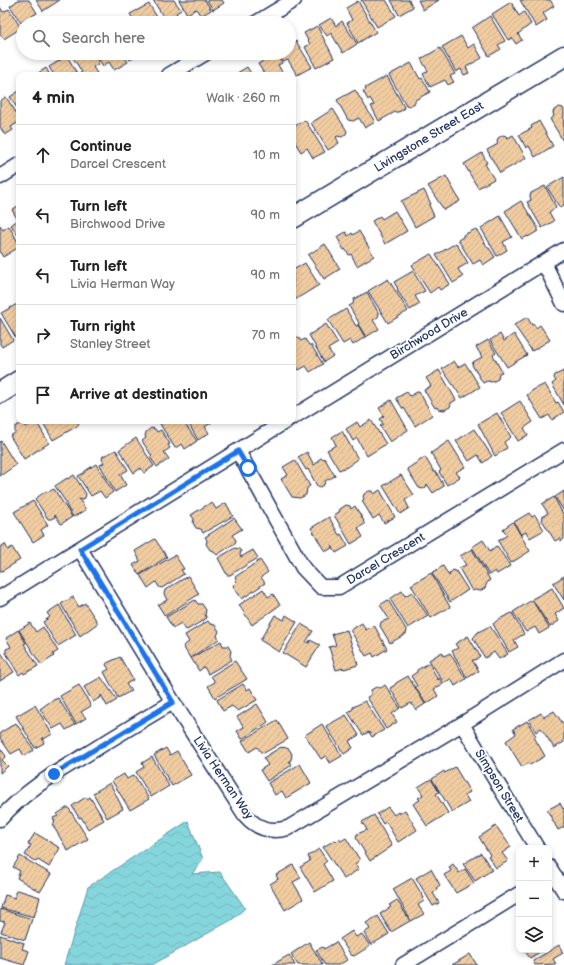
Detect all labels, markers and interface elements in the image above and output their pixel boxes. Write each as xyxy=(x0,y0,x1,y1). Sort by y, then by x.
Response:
search box xyxy=(16,16,296,60)
icon: search xyxy=(30,27,52,49)
text: Search here xyxy=(62,29,145,48)
text: 4 min xyxy=(32,88,75,108)
text: Walk · 260 m xyxy=(206,90,280,106)
street label: Livingstone Street East xyxy=(372,98,487,176)
text: Continue xyxy=(70,137,132,156)
icon: ahead xyxy=(32,144,54,166)
text: 10 m xyxy=(253,147,280,163)
text: Darcel Crescent xyxy=(70,156,166,172)
text: Turn left xyxy=(70,197,127,216)
icon: left xyxy=(32,204,54,226)
text: 90 m xyxy=(251,207,280,223)
text: Birchwood Drive xyxy=(70,216,165,232)
text: Turn left xyxy=(70,257,127,276)
icon: left xyxy=(32,264,54,286)
text: 90 m xyxy=(251,267,280,283)
text: Livia Herman Way xyxy=(70,276,175,292)
street label: Birchwood Drive xyxy=(387,305,471,363)
text: Turn right xyxy=(70,317,135,336)
icon: right xyxy=(32,324,54,346)
text: 70 m xyxy=(252,327,280,343)
text: Stanley Street xyxy=(70,336,151,352)
icon: arrive xyxy=(32,384,54,406)
text: Arrive at destination xyxy=(70,385,208,404)
route start xyxy=(239,459,257,477)
street label: Darcel Crescent xyxy=(344,530,428,588)
street label: Livia Herman Way xyxy=(190,734,257,823)
street label: Simpson Street xyxy=(471,747,527,825)
route end xyxy=(45,765,63,783)
map controls xyxy=(516,845,552,953)
button: + xyxy=(516,845,552,881)
button: − xyxy=(516,881,552,917)
button: layers xyxy=(516,917,552,953)

